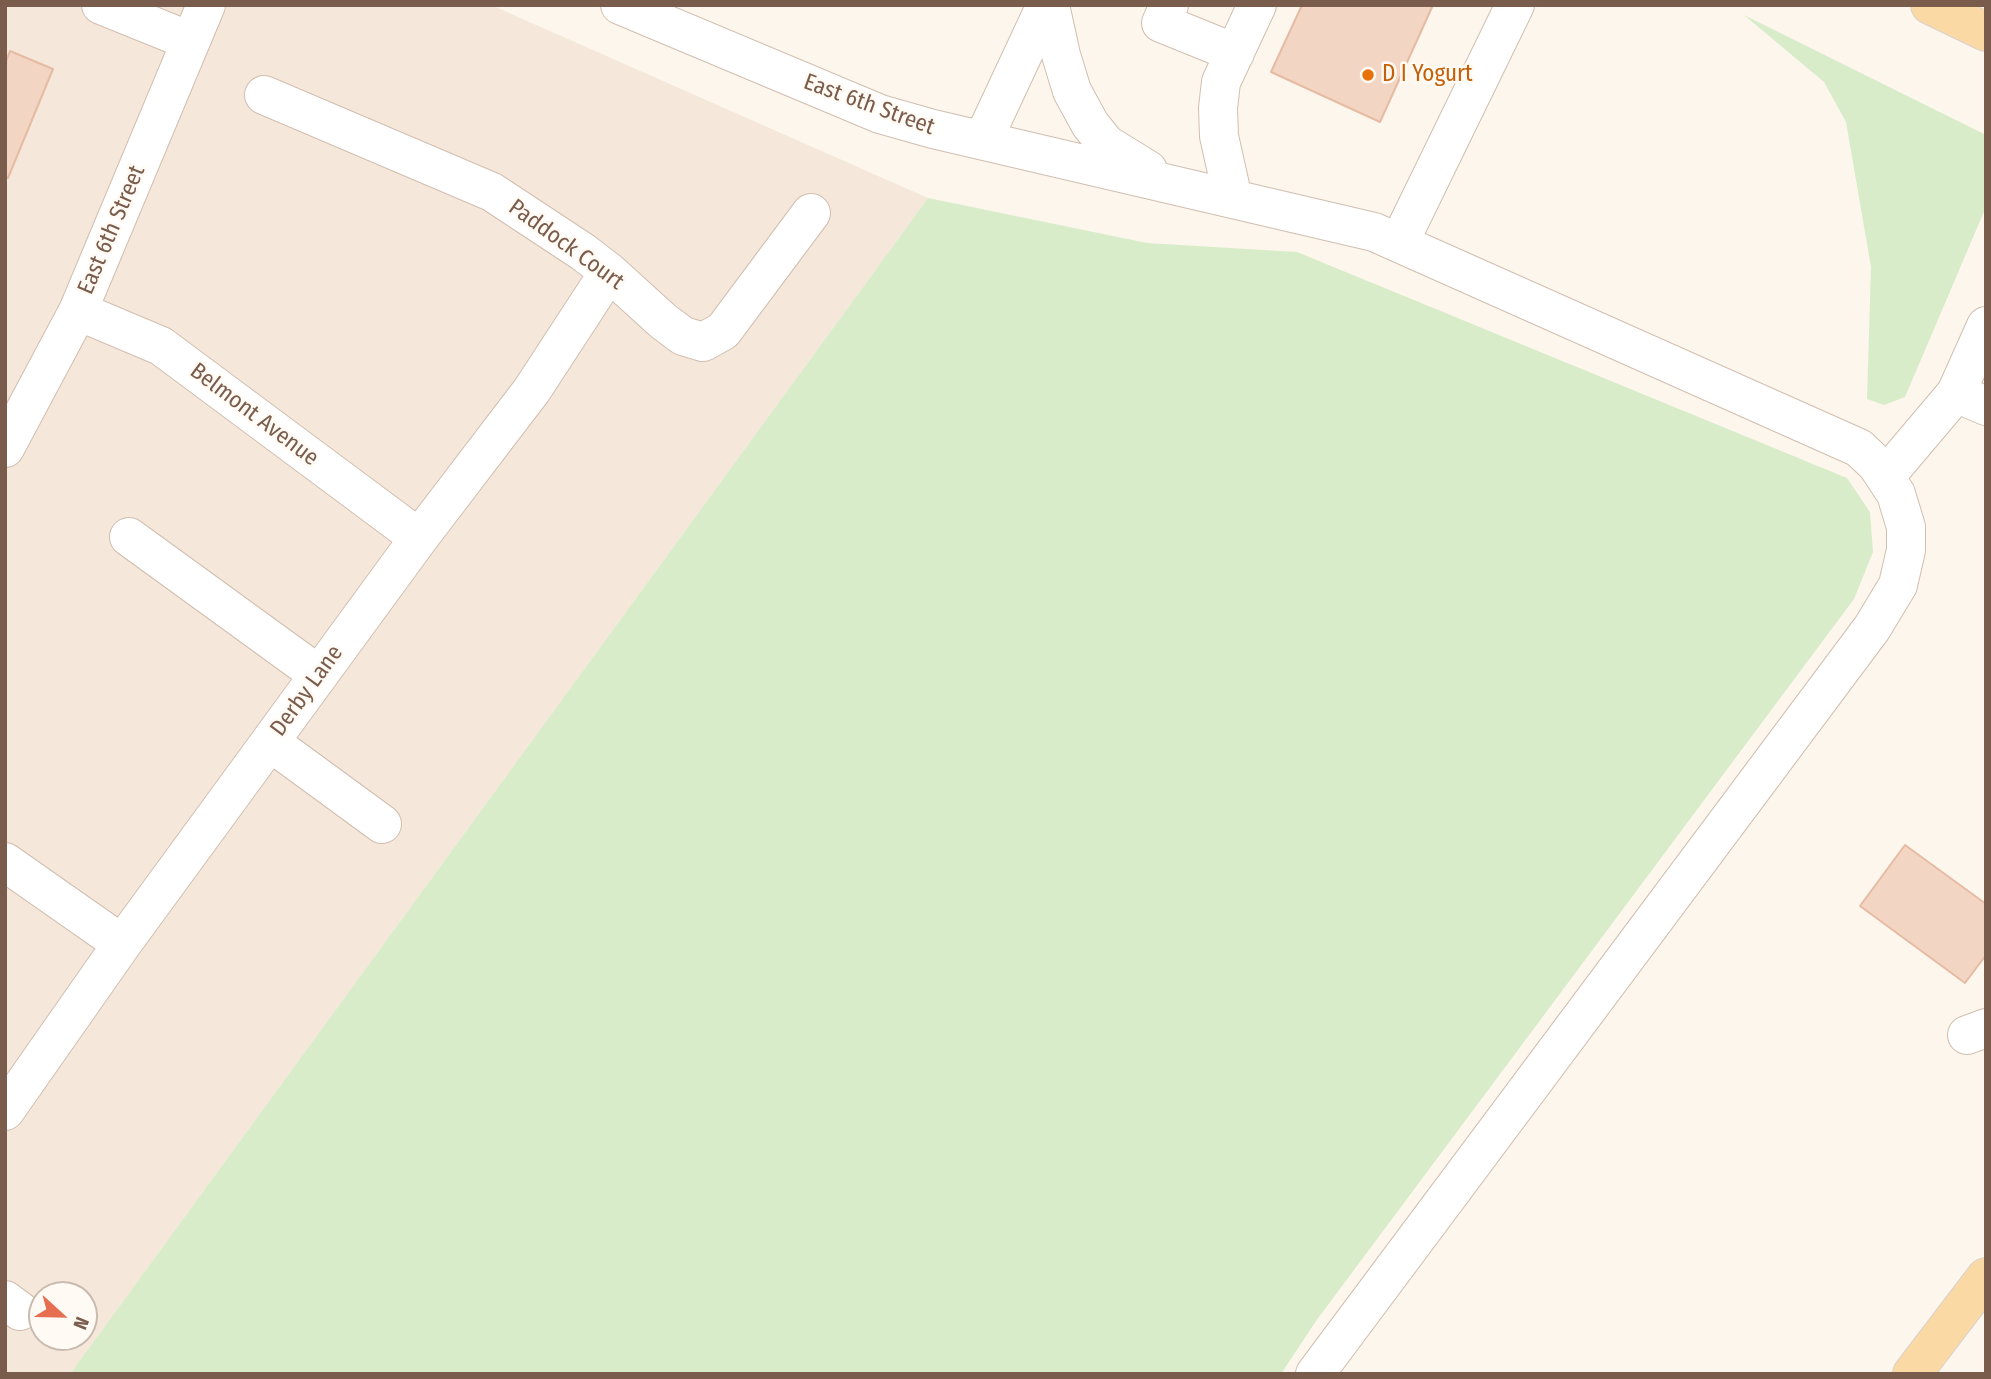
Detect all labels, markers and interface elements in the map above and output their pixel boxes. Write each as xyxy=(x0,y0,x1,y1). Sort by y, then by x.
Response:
place label: D I Yogurt xyxy=(1382,61,1473,89)
marker: D I Yogurt xyxy=(1360,67,1376,83)
street label: East 6th Street xyxy=(800,69,938,141)
street label: East 6th Street xyxy=(72,161,152,299)
street label: Paddock Court xyxy=(503,194,629,296)
street label: Belmont Avenue xyxy=(184,358,324,472)
street label: Derby Lane xyxy=(265,640,349,742)
north arrow xyxy=(28,1281,98,1351)
text: N xyxy=(68,1314,94,1333)

